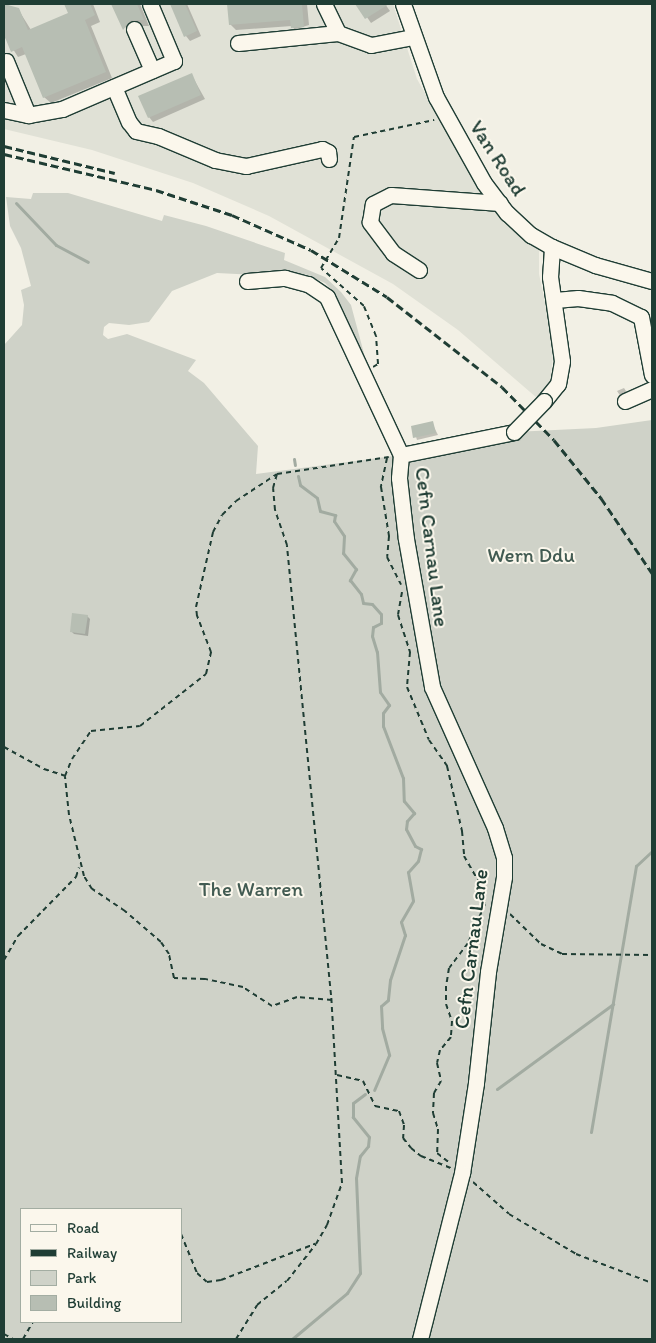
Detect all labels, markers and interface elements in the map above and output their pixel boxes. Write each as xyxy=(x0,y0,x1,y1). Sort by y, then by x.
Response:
street label: Van Road xyxy=(464,116,532,200)
street label: Cefn Carnau Lane xyxy=(410,465,454,629)
park label: Wern Ddu xyxy=(487,542,575,568)
street label: Cefn Carnau Lane xyxy=(449,867,493,1031)
park label: The Warren xyxy=(199,876,303,902)
legend xyxy=(20,1208,182,1323)
text: Road xyxy=(67,1219,99,1237)
text: Railway xyxy=(67,1244,117,1262)
text: Park xyxy=(67,1269,97,1287)
text: Building xyxy=(67,1294,121,1312)

